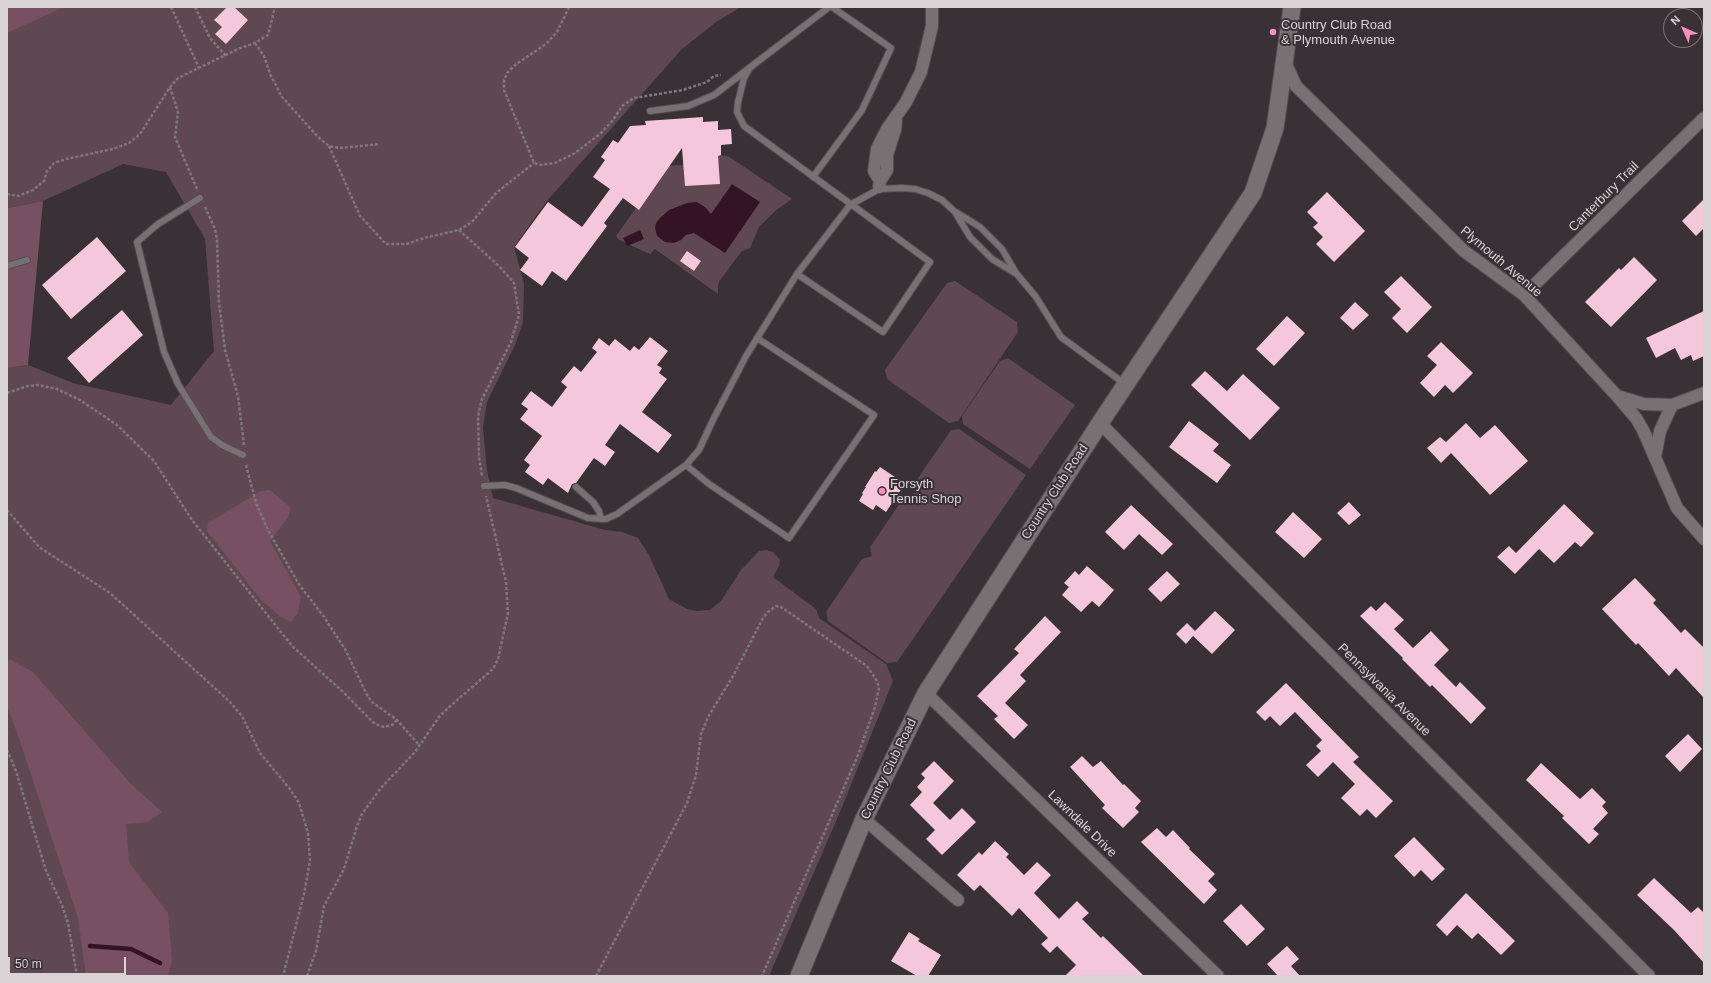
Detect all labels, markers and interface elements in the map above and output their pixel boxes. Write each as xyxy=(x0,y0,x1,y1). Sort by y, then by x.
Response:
north arrow xyxy=(1663,8,1703,48)
text: N xyxy=(1668,13,1682,27)
place label: Country Club Road & Plymouth Avenue xyxy=(1281,17,1395,48)
marker: Country Club Road & Plymouth Avenue xyxy=(1268,27,1278,37)
street label: Canterbury Trail xyxy=(1566,159,1642,235)
street label: Plymouth Avenue xyxy=(1457,223,1545,301)
street label: Country Club Road xyxy=(1018,441,1092,543)
place label: Forsyth Tennis Shop xyxy=(890,476,962,507)
marker: Forsyth Tennis Shop xyxy=(877,486,887,496)
street label: Pennsylvania Avenue xyxy=(1334,640,1434,740)
street label: Country Club Road xyxy=(858,716,920,822)
street label: Lawndale Drive xyxy=(1044,787,1120,861)
scale bar xyxy=(10,949,128,975)
text: 50 m xyxy=(15,957,42,971)

